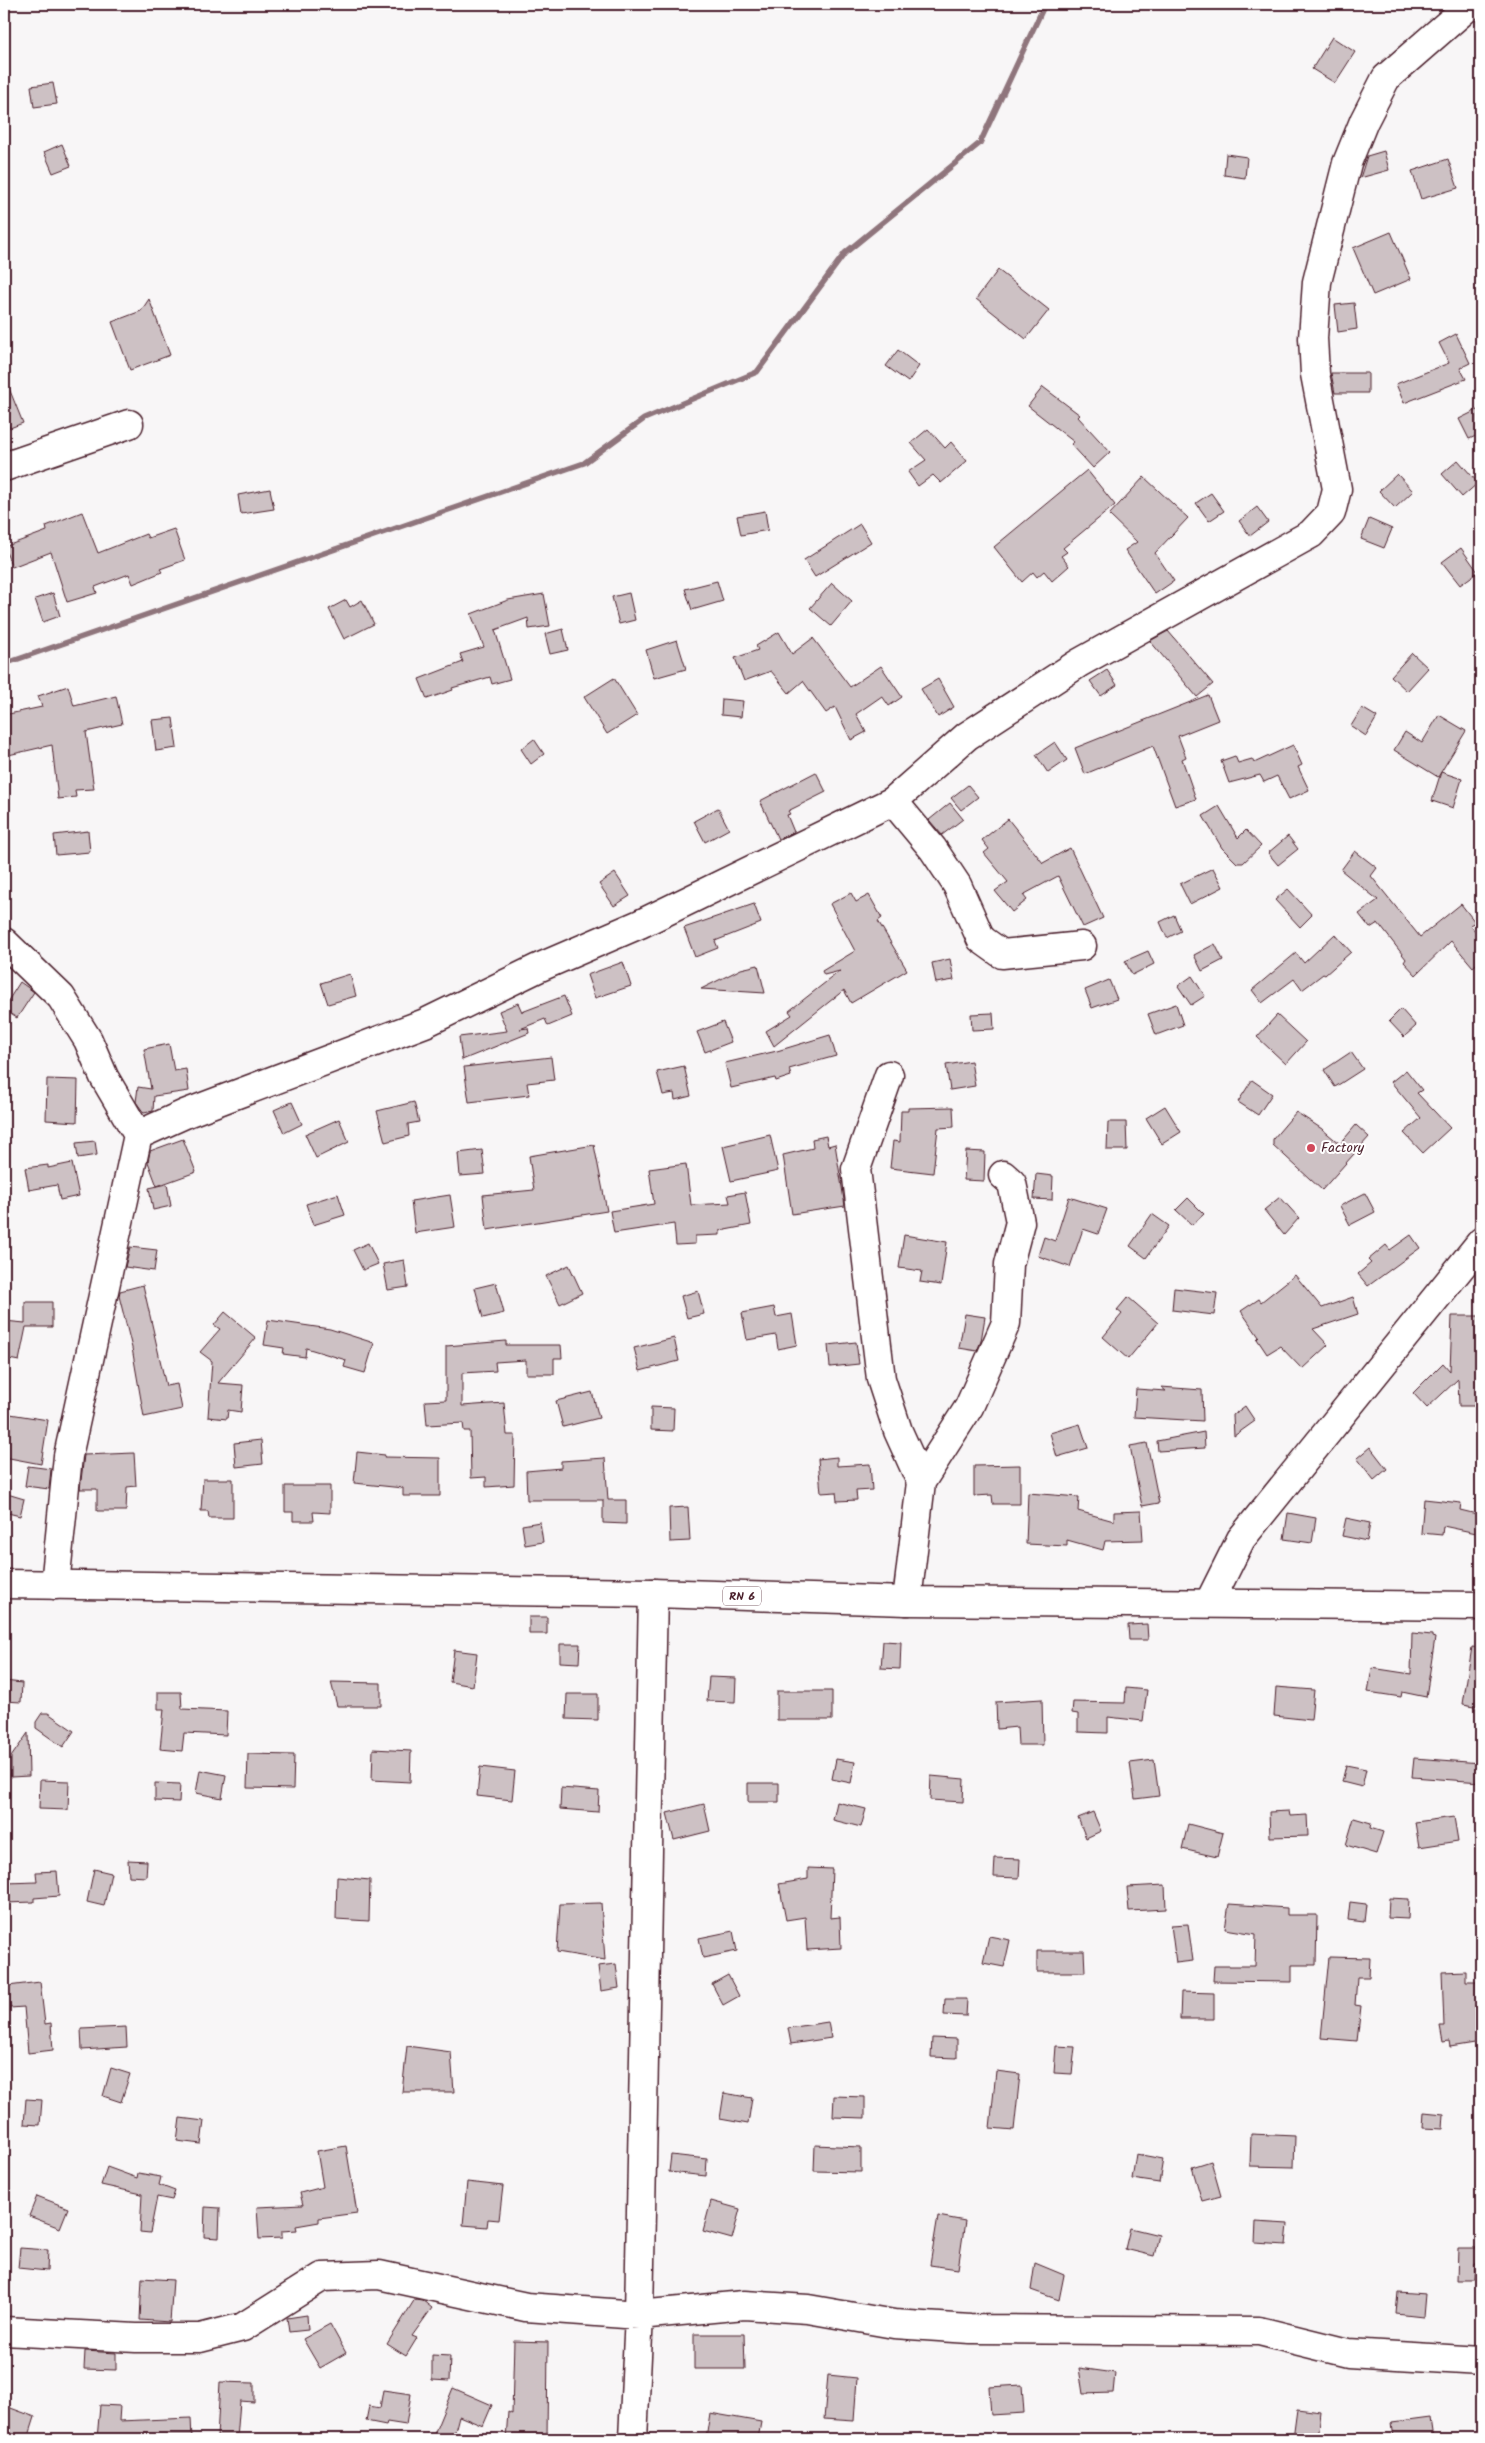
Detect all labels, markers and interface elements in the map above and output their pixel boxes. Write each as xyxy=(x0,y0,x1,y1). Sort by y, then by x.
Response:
place label: Factory xyxy=(1321,1137,1365,1159)
marker: Factory xyxy=(1305,1142,1317,1154)
road number: RN 6 xyxy=(723,1586,761,1605)

